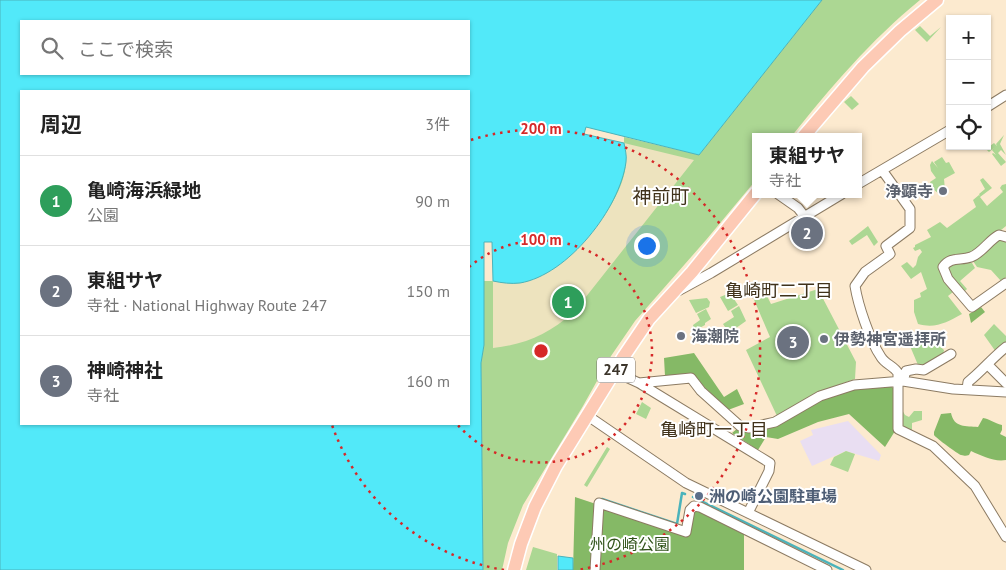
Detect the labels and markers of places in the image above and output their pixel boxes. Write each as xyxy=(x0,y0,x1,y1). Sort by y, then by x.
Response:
place label: 浄顕寺 xyxy=(885,181,933,201)
marker: 浄顕寺 xyxy=(937,185,949,197)
pin: 2 xyxy=(791,214,823,252)
pin: 1 xyxy=(552,283,584,321)
pin: 3 xyxy=(777,323,809,361)
place label: 海潮院 xyxy=(691,326,739,346)
place label: 伊勢神宮遥拝所 xyxy=(833,329,946,349)
marker: 海潮院 xyxy=(675,330,687,342)
marker: 伊勢神宮遥拝所 xyxy=(818,333,830,345)
centre of rings xyxy=(532,342,550,360)
place label: 洲の崎公園駐車場 xyxy=(709,486,837,506)
marker: 洲の崎公園駐車場 xyxy=(693,490,705,502)

